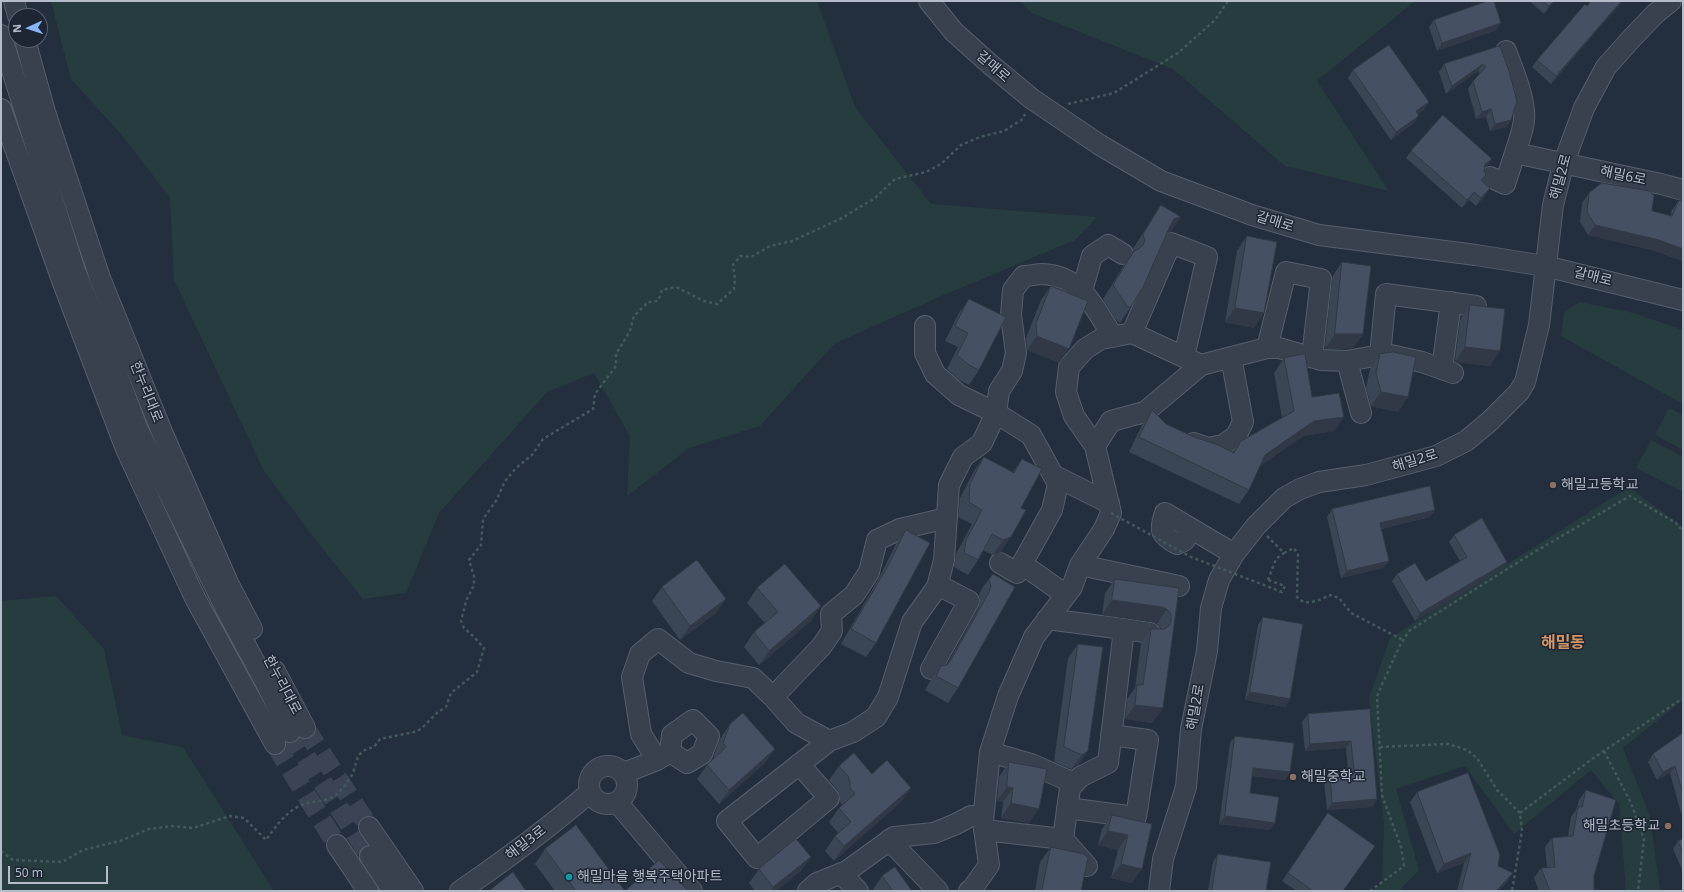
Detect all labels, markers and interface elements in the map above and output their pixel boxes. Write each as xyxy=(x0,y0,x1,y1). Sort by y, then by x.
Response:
north arrow xyxy=(8,8,48,48)
text: N xyxy=(9,24,24,33)
street label: 갈매로 xyxy=(973,48,1013,86)
street label: 해밀2로 xyxy=(1547,152,1575,202)
street label: 해밀6로 xyxy=(1598,163,1648,189)
street label: 갈매로 xyxy=(1254,208,1296,236)
street label: 갈매로 xyxy=(1572,264,1614,290)
street label: 한누리대로 xyxy=(126,359,166,425)
street label: 해밀2로 xyxy=(1390,446,1440,476)
place label: 해밀고등학교 xyxy=(1561,477,1638,493)
marker: 해밀고등학교 xyxy=(1548,480,1558,490)
district label: 해밀동 xyxy=(1541,633,1585,653)
street label: 한누리대로 xyxy=(259,653,305,717)
street label: 해밀2로 xyxy=(1184,683,1208,731)
place label: 해밀중학교 xyxy=(1301,769,1365,785)
marker: 해밀중학교 xyxy=(1288,772,1298,782)
place label: 해밀초등학교 xyxy=(1583,818,1660,834)
marker: 해밀초등학교 xyxy=(1663,821,1673,831)
street label: 해밀3로 xyxy=(502,822,550,864)
scale bar xyxy=(10,858,110,884)
text: 50 m xyxy=(15,864,43,881)
place label: 해밀마을 행복주택아파트 xyxy=(577,869,722,885)
marker: 해밀마을 행복주택아파트 xyxy=(564,872,574,882)

